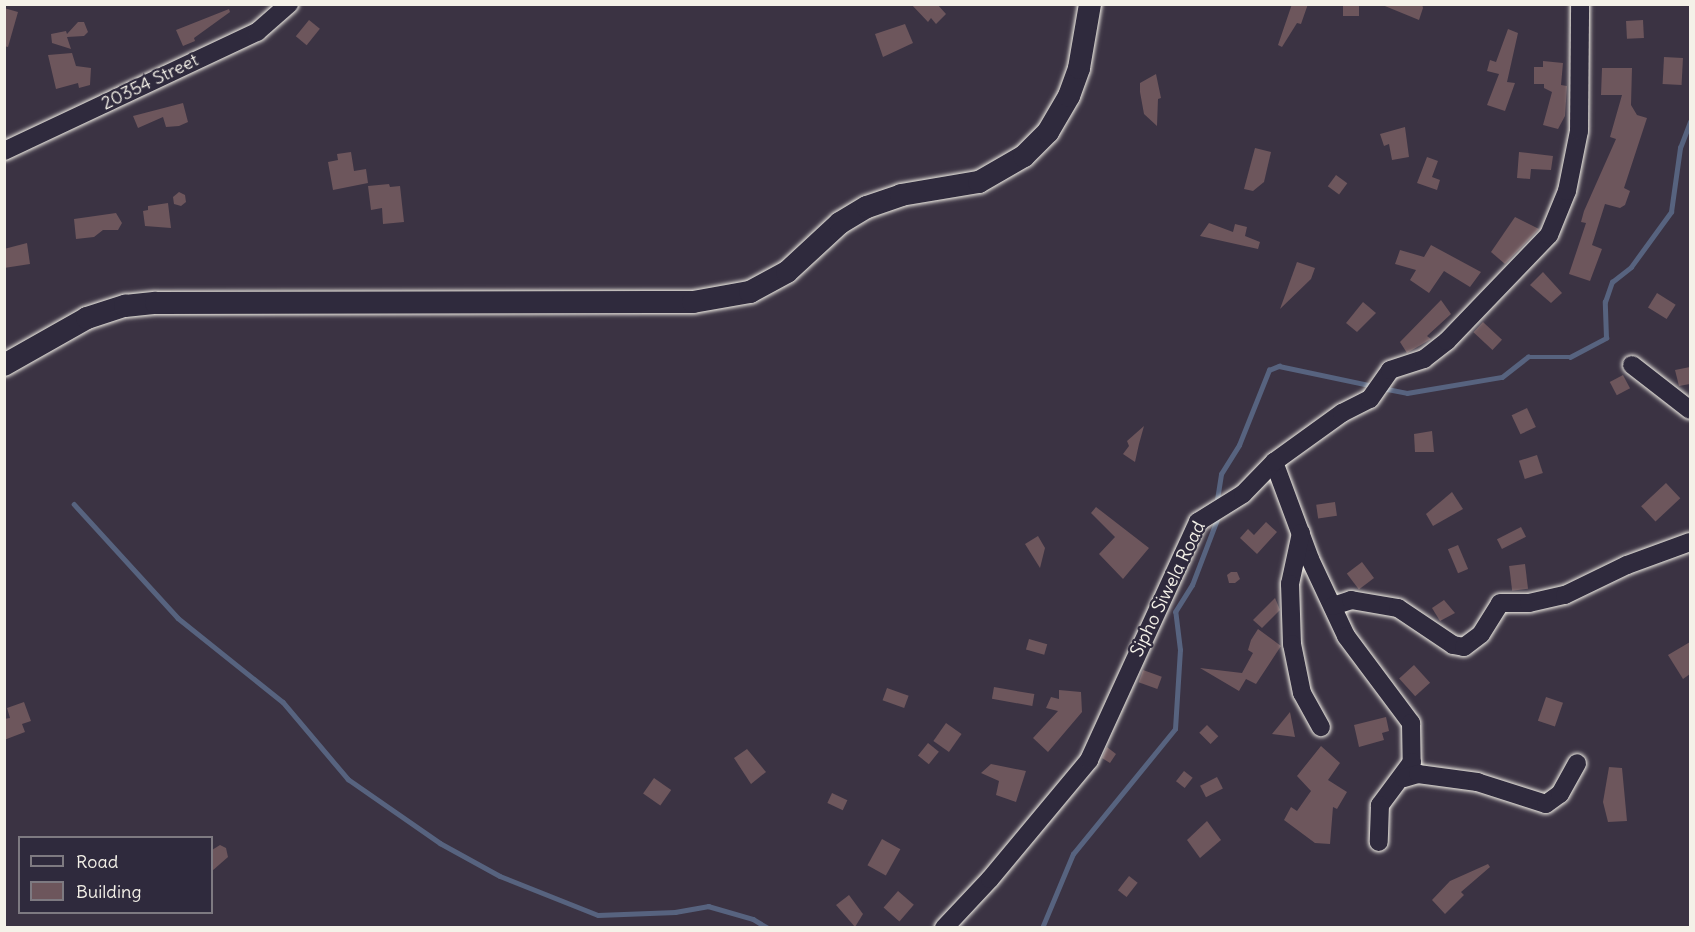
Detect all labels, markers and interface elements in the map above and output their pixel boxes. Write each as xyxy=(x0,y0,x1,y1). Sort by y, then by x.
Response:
street label: 20354 Street xyxy=(98,49,202,115)
street label: Sipho Siwela Road xyxy=(1126,518,1210,660)
legend xyxy=(18,836,213,914)
text: Road xyxy=(76,850,118,873)
text: Building xyxy=(76,880,141,903)

